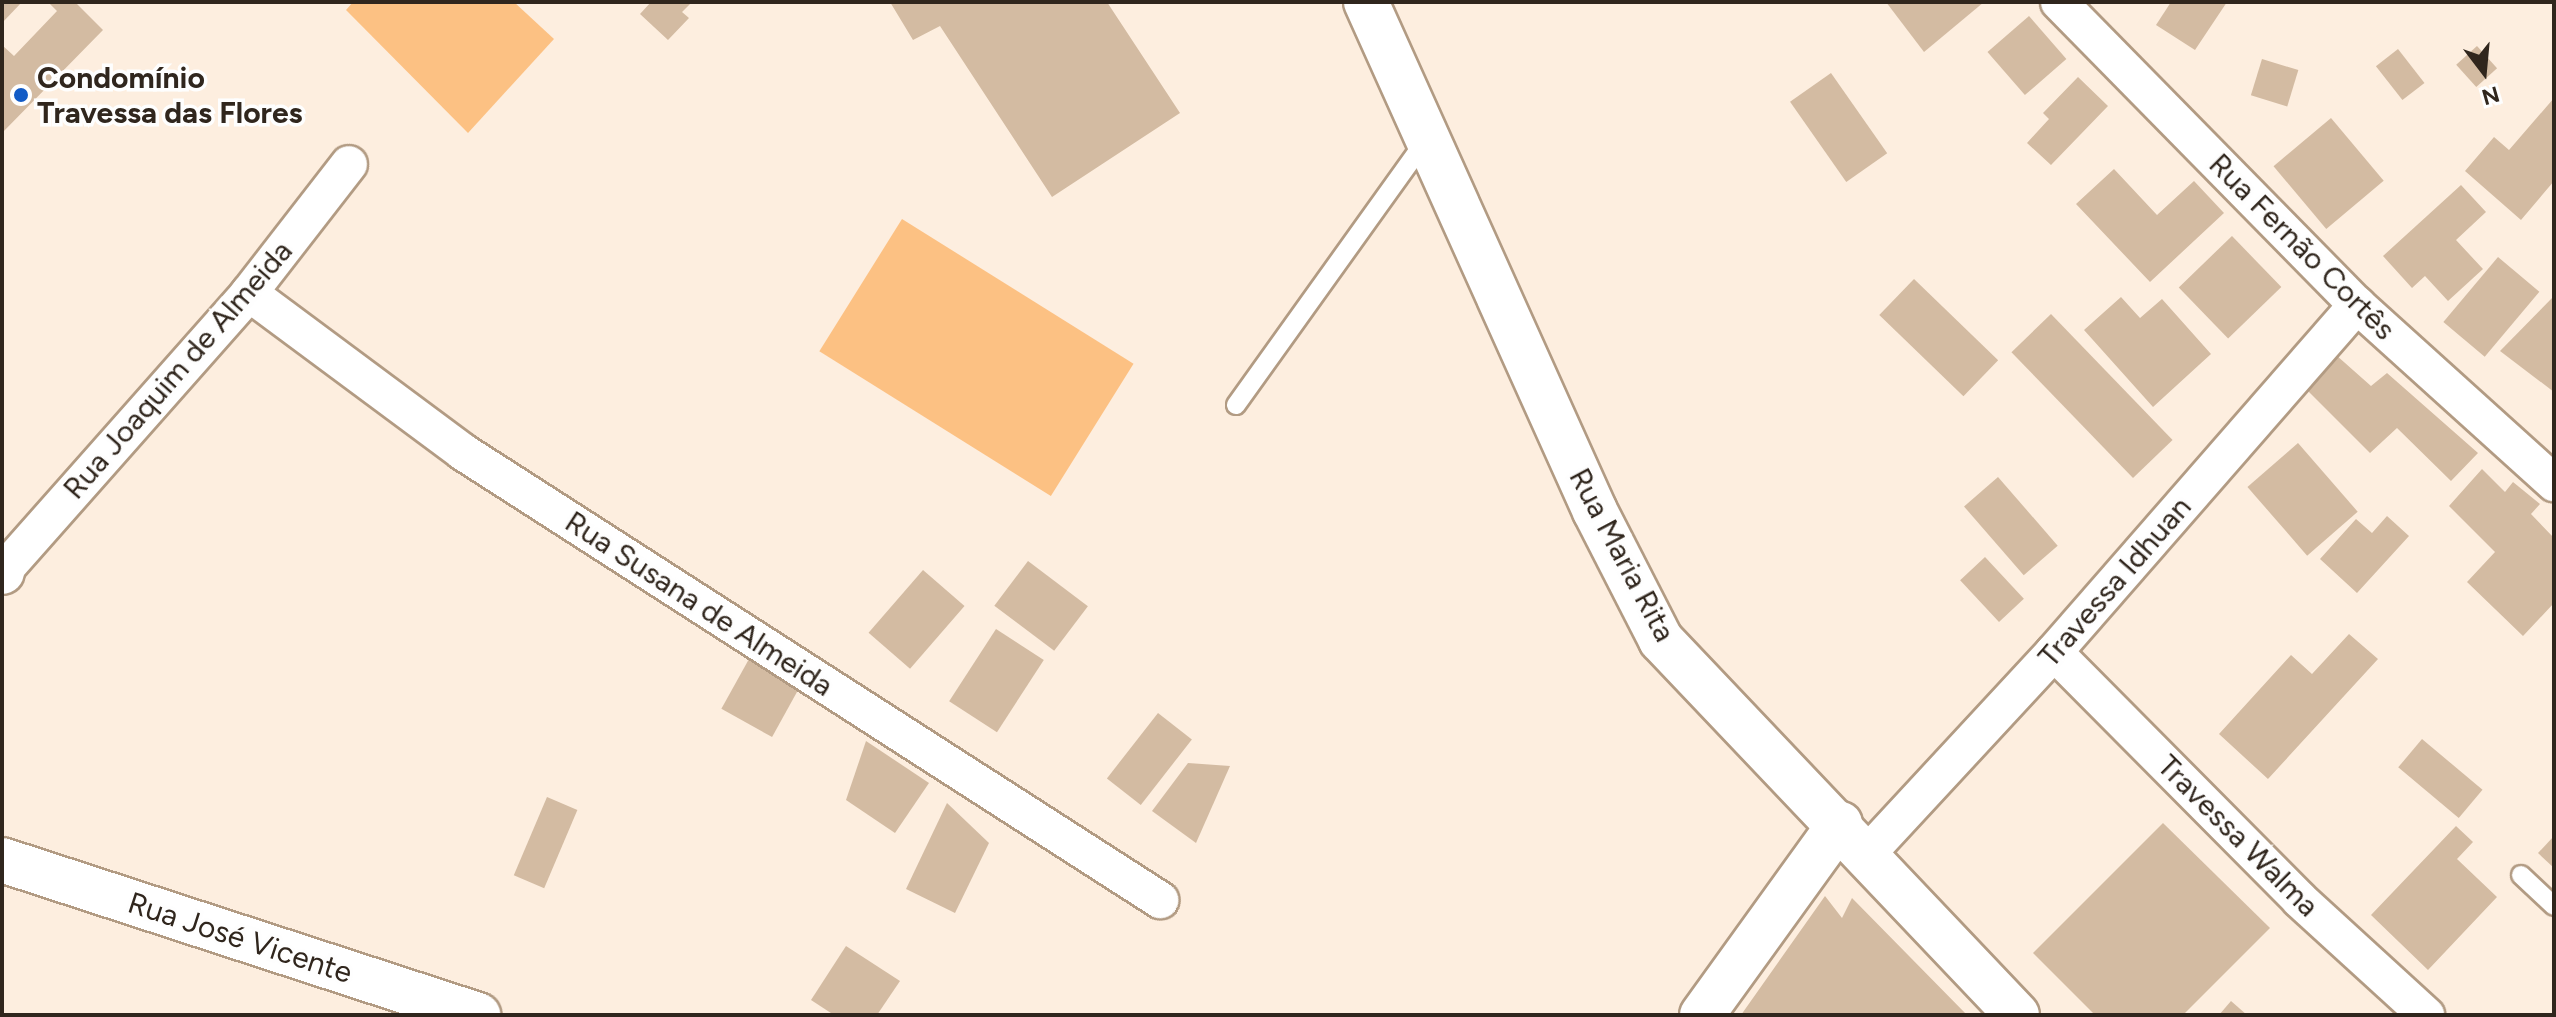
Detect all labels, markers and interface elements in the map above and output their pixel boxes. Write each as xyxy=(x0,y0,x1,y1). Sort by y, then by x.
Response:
north arrow xyxy=(2444,32,2524,112)
place label: Condomínio Travessa das Flores xyxy=(37,60,303,130)
text: N xyxy=(2479,80,2503,111)
marker: Condomínio Travessa das Flores xyxy=(12,86,30,104)
street label: Rua Fernão Cortês xyxy=(2201,146,2403,348)
street label: Rua Joaquim de Almeida xyxy=(56,234,300,506)
street label: Rua Maria Rita xyxy=(1561,462,1683,648)
street label: Travessa Idhuan xyxy=(2031,489,2199,675)
street label: Rua Susana de Almeida xyxy=(558,504,840,704)
street label: Travessa Walma xyxy=(2150,748,2326,924)
street label: Rua José Vicente xyxy=(123,885,357,991)

